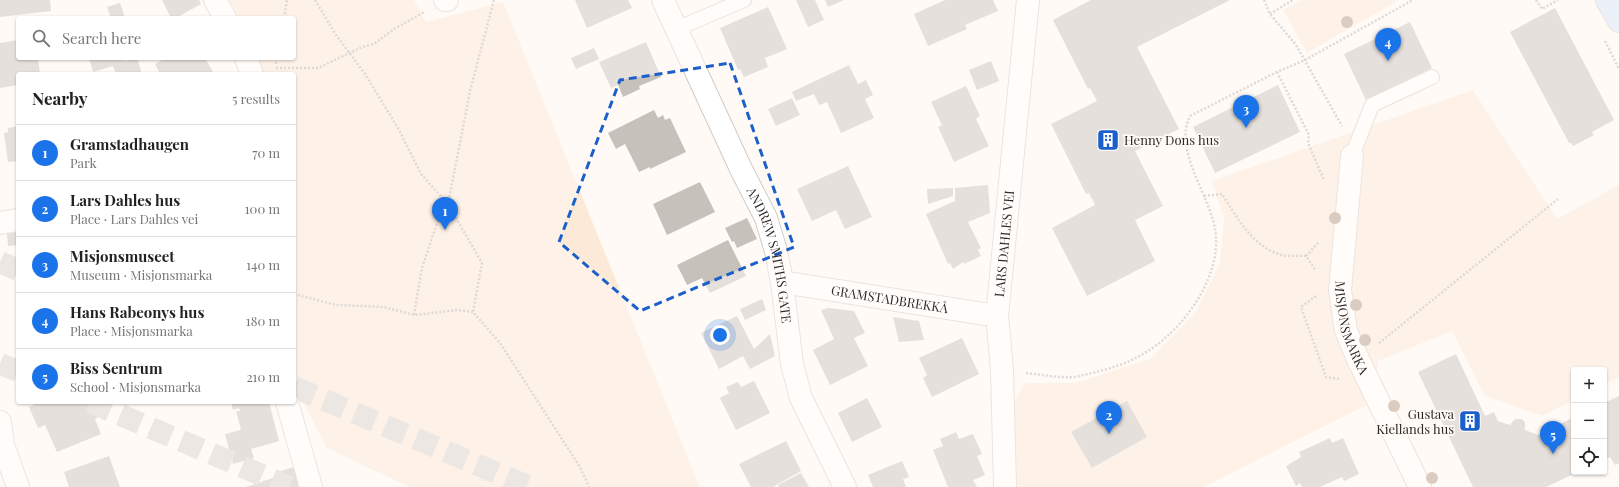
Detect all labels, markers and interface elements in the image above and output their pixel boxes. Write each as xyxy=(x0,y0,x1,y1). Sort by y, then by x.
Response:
search box xyxy=(16,16,296,60)
icon: search xyxy=(30,27,52,49)
text: Search here xyxy=(62,28,141,48)
pin: 4 xyxy=(1375,28,1401,61)
text: Nearby xyxy=(32,87,87,109)
text: 5 results xyxy=(232,90,280,107)
pin: 3 xyxy=(1233,95,1259,128)
building icon: Henny Dons hus xyxy=(1095,127,1121,153)
place label: Henny Dons hus xyxy=(1124,131,1219,148)
text: Gramstadhaugen xyxy=(70,134,189,154)
text: 1 xyxy=(43,144,47,161)
text: 70 m xyxy=(252,144,280,161)
text: Park xyxy=(70,154,97,171)
street label: ANDREW SMITHS GATE xyxy=(743,183,796,324)
street label: LARS DAHLES VEI xyxy=(990,189,1017,298)
text: Lars Dahles hus xyxy=(70,190,180,210)
pin: 1 xyxy=(432,197,458,230)
text: 2 xyxy=(42,200,48,217)
text: 100 m xyxy=(245,200,280,217)
text: Place · Lars Dahles vei xyxy=(70,210,198,227)
text: Misjonsmuseet xyxy=(70,246,175,266)
text: 3 xyxy=(42,256,48,273)
text: 140 m xyxy=(246,256,280,273)
text: Museum · Misjonsmarka xyxy=(70,266,212,283)
street label: MISJONSMARKA xyxy=(1332,280,1373,378)
street label: GRAMSTADBREKKÅ xyxy=(830,281,950,316)
text: Hans Rabeonys hus xyxy=(70,302,204,322)
text: 4 xyxy=(42,312,48,329)
text: 180 m xyxy=(246,312,280,329)
text: Place · Misjonsmarka xyxy=(70,322,193,339)
your location xyxy=(710,325,730,345)
text: Biss Sentrum xyxy=(70,358,163,378)
map controls xyxy=(1571,367,1607,475)
button: + xyxy=(1571,367,1607,403)
text: 5 xyxy=(42,368,48,385)
text: 210 m xyxy=(246,368,280,385)
text: School · Misjonsmarka xyxy=(70,378,201,395)
pin: 2 xyxy=(1096,401,1122,434)
button: − xyxy=(1571,403,1607,439)
place label: Gustava Kiellands hus xyxy=(1376,405,1455,437)
building icon: Gustava Kiellands hus xyxy=(1457,408,1483,434)
pin: 5 xyxy=(1540,421,1566,454)
button: locate xyxy=(1571,439,1607,475)

